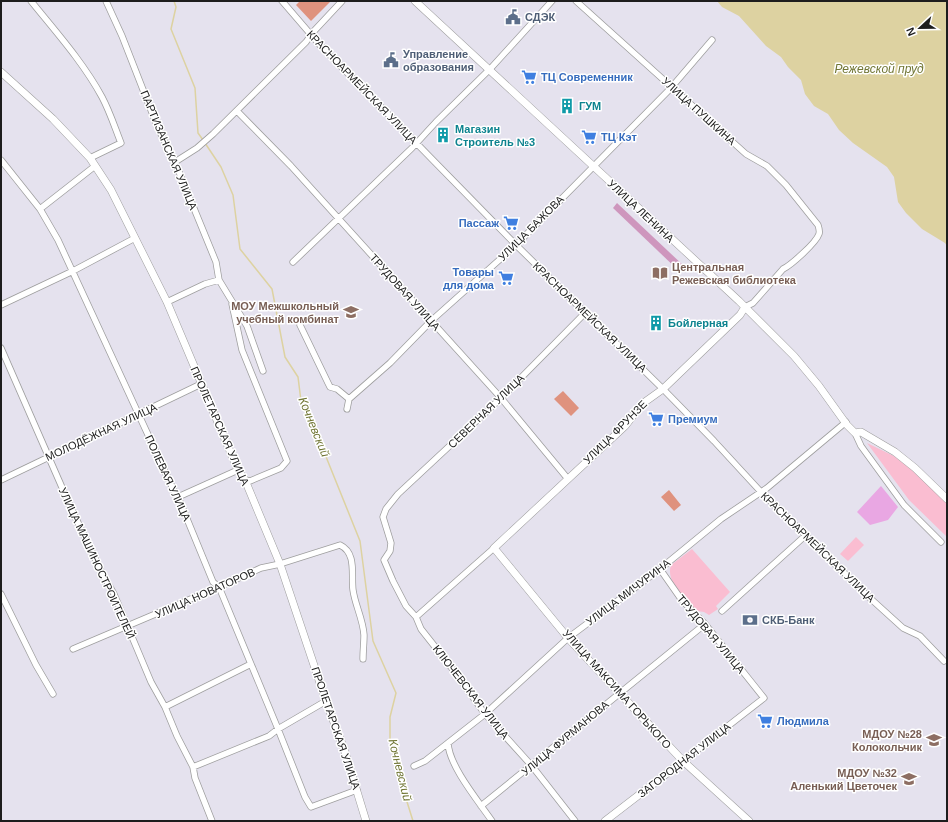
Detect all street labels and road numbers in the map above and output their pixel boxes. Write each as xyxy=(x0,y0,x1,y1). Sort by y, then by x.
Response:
street label: КРАСНОАРМЕЙСКАЯ УЛИЦА xyxy=(304,28,420,147)
street label: УЛИЦА ПУШКИНА xyxy=(660,75,739,148)
street label: ПАРТИЗАНСКАЯ УЛИЦА xyxy=(138,88,200,212)
street label: УЛИЦА ЛЕНИНА xyxy=(605,177,677,245)
street label: УЛИЦА БАЖОВА xyxy=(496,192,567,263)
street label: ТРУДОВАЯ УЛИЦА xyxy=(367,251,443,333)
street label: КРАСНОАРМЕЙСКАЯ УЛИЦА xyxy=(531,259,650,375)
street label: ПРОЛЕТАРСКАЯ УЛИЦА xyxy=(188,365,252,488)
street label: СЕВЕРНАЯ УЛИЦА xyxy=(446,371,527,450)
street label: УЛИЦА ФРУНЗЕ xyxy=(581,398,649,466)
street label: МОЛОДЁЖНАЯ УЛИЦА xyxy=(43,401,159,463)
street label: ПОЛЕВАЯ УЛИЦА xyxy=(143,433,193,523)
street label: УЛИЦА МАШИНОСТРОИТЕЛЕЙ xyxy=(57,485,137,641)
street label: КРАСНОАРМЕЙСКАЯ УЛИЦА xyxy=(759,489,878,605)
street label: УЛИЦА МИЧУРИНА xyxy=(584,556,673,628)
street label: УЛИЦА НОВАТОРОВ xyxy=(153,566,257,620)
street label: ТРУДОВАЯ УЛИЦА xyxy=(675,592,748,676)
street label: УЛИЦА МАКСИМА ГОРЬКОГО xyxy=(560,627,674,751)
street label: КЛЮЧЕВСКАЯ УЛИЦА xyxy=(431,643,512,742)
street label: ПРОЛЕТАРСКАЯ УЛИЦА xyxy=(309,665,363,791)
street label: УЛИЦА ФУРМАНОВА xyxy=(519,698,611,778)
street label: ЗАГОРОДНАЯ УЛИЦА xyxy=(635,720,733,800)

